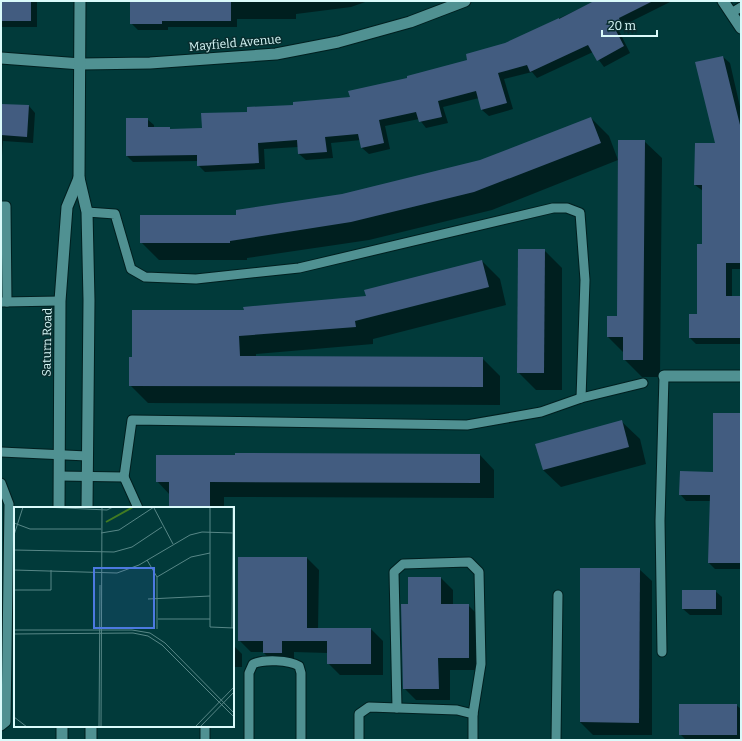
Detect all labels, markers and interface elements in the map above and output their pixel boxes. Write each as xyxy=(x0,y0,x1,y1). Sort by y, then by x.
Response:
scale bar xyxy=(602,12,657,38)
text: 20 m xyxy=(608,19,637,33)
street label: Mayfield Avenue xyxy=(188,32,282,54)
street label: Saturn Road xyxy=(39,308,55,376)
inset map xyxy=(14,507,234,727)

